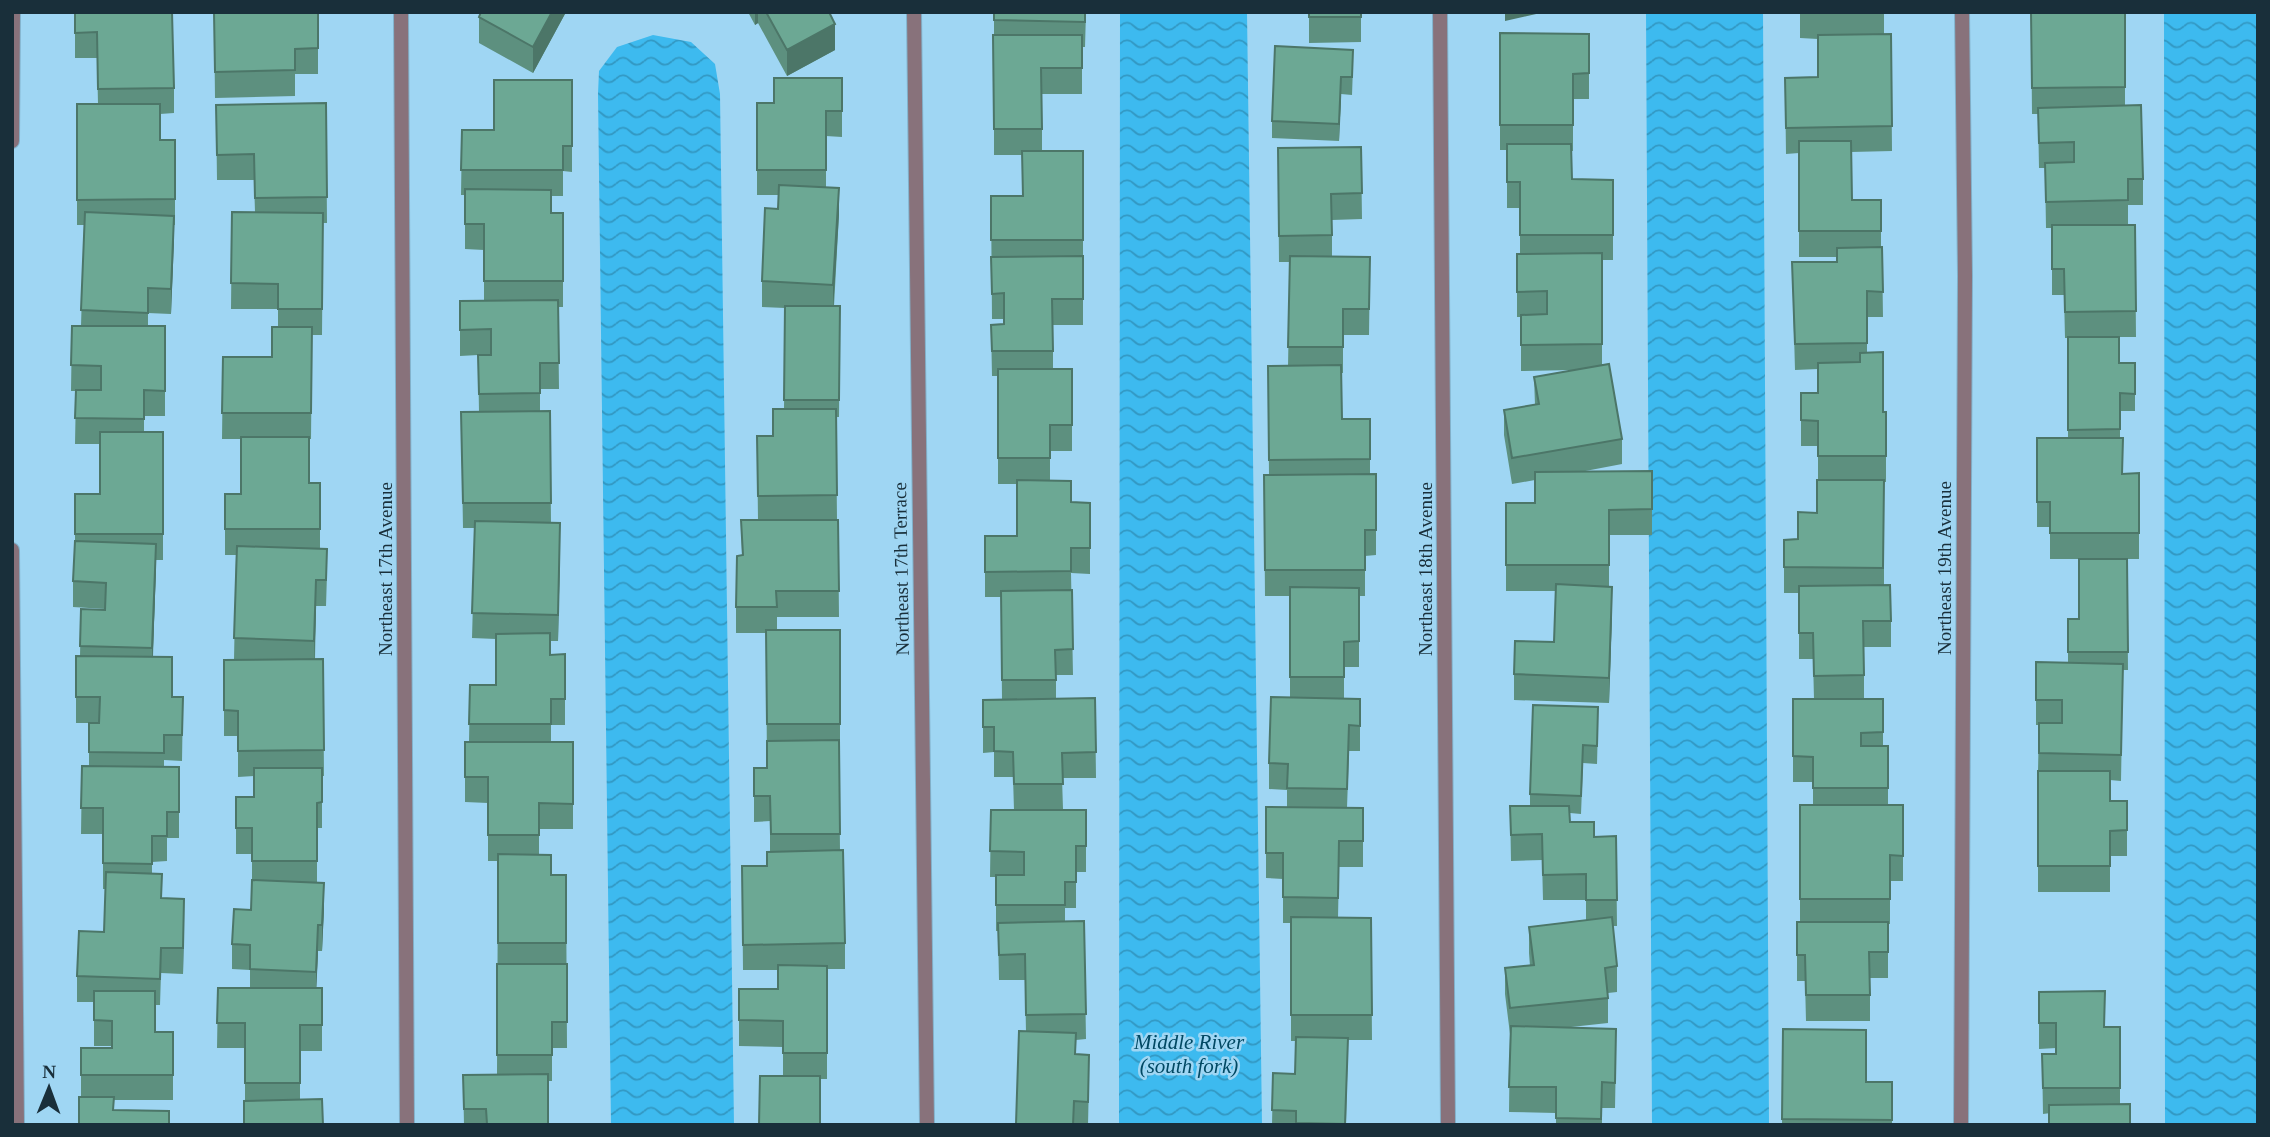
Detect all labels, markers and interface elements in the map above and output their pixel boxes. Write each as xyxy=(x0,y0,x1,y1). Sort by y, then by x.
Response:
street label: Northeast 19th Avenue xyxy=(1934,481,1955,655)
street label: Northeast 17th Avenue xyxy=(375,482,396,656)
street label: Northeast 17th Terrace xyxy=(889,482,913,656)
street label: Northeast 18th Avenue xyxy=(1415,482,1436,656)
water label: Middle River (south fork) xyxy=(1133,1030,1245,1078)
north arrow xyxy=(14,1053,84,1123)
text: N xyxy=(42,1061,57,1082)

